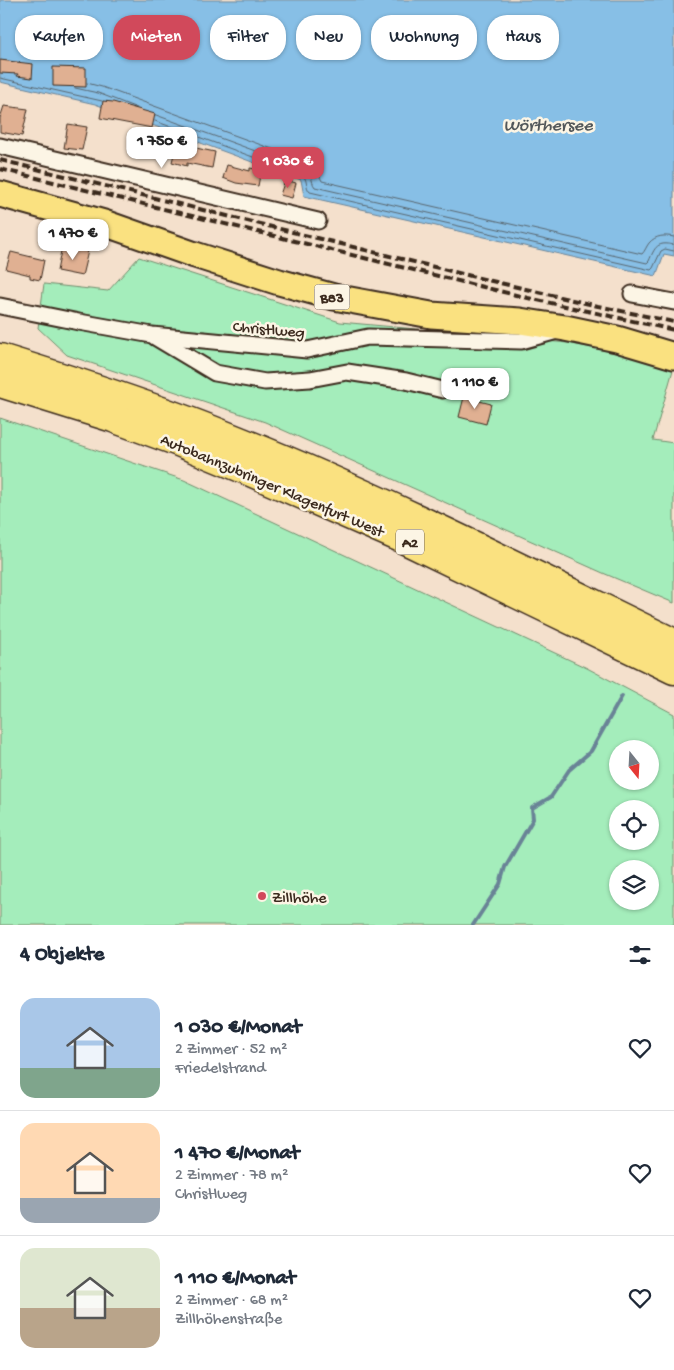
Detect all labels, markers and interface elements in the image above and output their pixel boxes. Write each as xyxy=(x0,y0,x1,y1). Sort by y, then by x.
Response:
chip: Kaufen xyxy=(15,15,103,60)
chip: Mieten xyxy=(113,15,200,60)
chip: Filter xyxy=(210,15,286,60)
chip: Neu xyxy=(296,15,361,60)
chip: Wohnung xyxy=(371,15,477,60)
chip: Haus xyxy=(487,15,559,60)
water label: Wörthersee xyxy=(504,116,593,137)
pin: 1 750 € xyxy=(116,126,208,169)
text: 1 750 € xyxy=(137,133,187,152)
pin: 1 030 € xyxy=(242,146,334,189)
text: 1 030 € xyxy=(263,153,313,172)
pin: 1 470 € xyxy=(27,218,119,261)
text: 1 470 € xyxy=(49,225,97,244)
road number: B83 xyxy=(314,284,350,310)
street label: Christlweg xyxy=(232,319,305,344)
pin: 1 110 € xyxy=(429,368,521,410)
text: 1 110 € xyxy=(452,374,498,393)
street label: Autobahnzubringer Klagenfurt West xyxy=(157,431,387,544)
road number: A2 xyxy=(396,530,424,554)
north arrow xyxy=(609,740,659,790)
map controls xyxy=(609,740,659,910)
button: locate xyxy=(609,800,659,850)
button: layers xyxy=(609,860,659,910)
marker: Zillhöhe xyxy=(256,890,268,902)
place label: Zillhöhe xyxy=(272,890,327,909)
icon: filters xyxy=(626,941,654,969)
text: 4 Objekte xyxy=(20,943,104,968)
text: 1 030 €/Monat xyxy=(175,1016,301,1041)
icon: home xyxy=(60,1018,120,1078)
icon: heart xyxy=(626,1034,654,1062)
text: 2 Zimmer · 52 m² xyxy=(175,1041,287,1060)
text: Friedelstrand xyxy=(175,1060,266,1079)
text: 1 470 €/Monat xyxy=(175,1142,299,1167)
icon: home xyxy=(60,1143,120,1203)
icon: heart xyxy=(626,1159,654,1187)
text: 2 Zimmer · 78 m² xyxy=(175,1167,288,1186)
text: Christlweg xyxy=(175,1186,247,1205)
text: 1 110 €/Monat xyxy=(175,1267,296,1292)
icon: home xyxy=(60,1268,120,1328)
icon: heart xyxy=(626,1284,654,1312)
text: 2 Zimmer · 68 m² xyxy=(175,1292,288,1311)
text: Zillhöhenstraße xyxy=(175,1311,282,1330)

